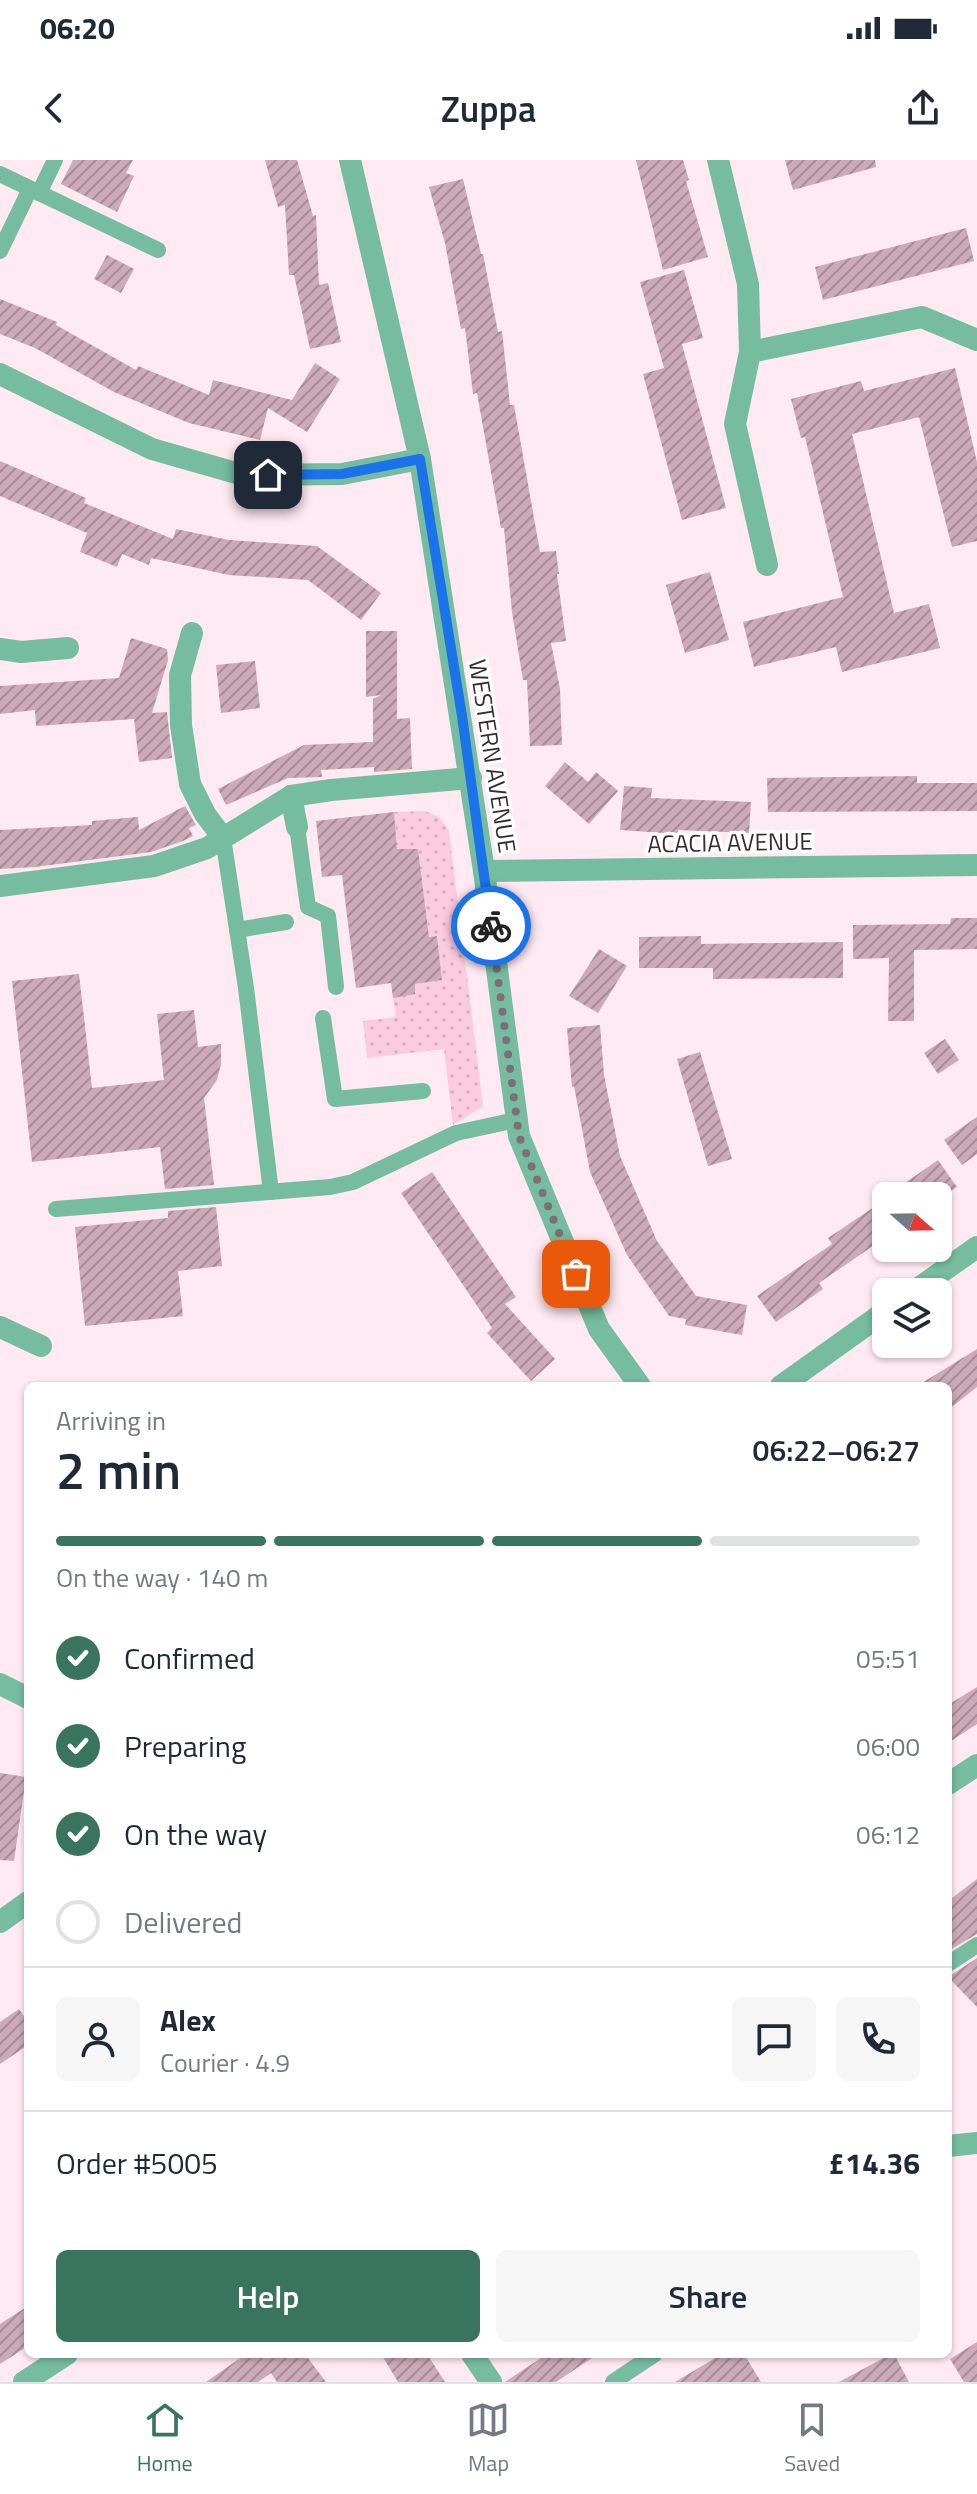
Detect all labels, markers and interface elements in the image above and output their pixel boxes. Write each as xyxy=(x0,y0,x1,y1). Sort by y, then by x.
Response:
text: 06:20 xyxy=(40,5,115,51)
text: Zuppa xyxy=(441,81,536,136)
icon: back xyxy=(32,86,76,130)
icon: share xyxy=(901,86,945,130)
pin xyxy=(234,441,302,509)
icon: home xyxy=(246,453,290,497)
street label: WESTERN AVENUE xyxy=(460,657,526,855)
street label: ACACIA AVENUE xyxy=(647,823,813,861)
courier xyxy=(451,886,531,966)
icon: bike xyxy=(469,904,513,948)
north arrow xyxy=(872,1182,952,1262)
map controls xyxy=(872,1182,952,1358)
pin xyxy=(542,1240,610,1308)
icon: bag xyxy=(554,1252,598,1296)
button: layers xyxy=(872,1278,952,1358)
text: Arriving in xyxy=(56,1401,166,1440)
text: 06:22–06:27 xyxy=(753,1427,920,1473)
text: 2 min xyxy=(56,1430,181,1509)
text: On the way · 140 m xyxy=(56,1558,268,1597)
text: Confirmed xyxy=(124,1635,255,1681)
icon: check xyxy=(56,1636,100,1680)
text: 05:51 xyxy=(856,1639,920,1678)
text: Preparing xyxy=(124,1723,246,1769)
icon: check xyxy=(56,1724,100,1768)
text: 06:00 xyxy=(856,1727,920,1766)
text: On the way xyxy=(124,1811,267,1857)
icon: check xyxy=(56,1812,100,1856)
text: 06:12 xyxy=(856,1815,920,1854)
text: Delivered xyxy=(124,1899,242,1945)
button: person xyxy=(56,1997,140,2081)
text: Alex xyxy=(160,1997,216,2043)
button: chat xyxy=(732,1997,816,2081)
button: phone xyxy=(836,1997,920,2081)
text: Courier · 4.9 xyxy=(160,2043,290,2082)
text: Order #5005 xyxy=(56,2140,218,2186)
text: £14.36 xyxy=(828,2140,920,2186)
button: Help xyxy=(56,2250,480,2342)
button: Share xyxy=(496,2250,920,2342)
tab: Home xyxy=(137,2398,193,2480)
tab: Map xyxy=(466,2398,510,2480)
tab: Saved xyxy=(784,2398,840,2480)

